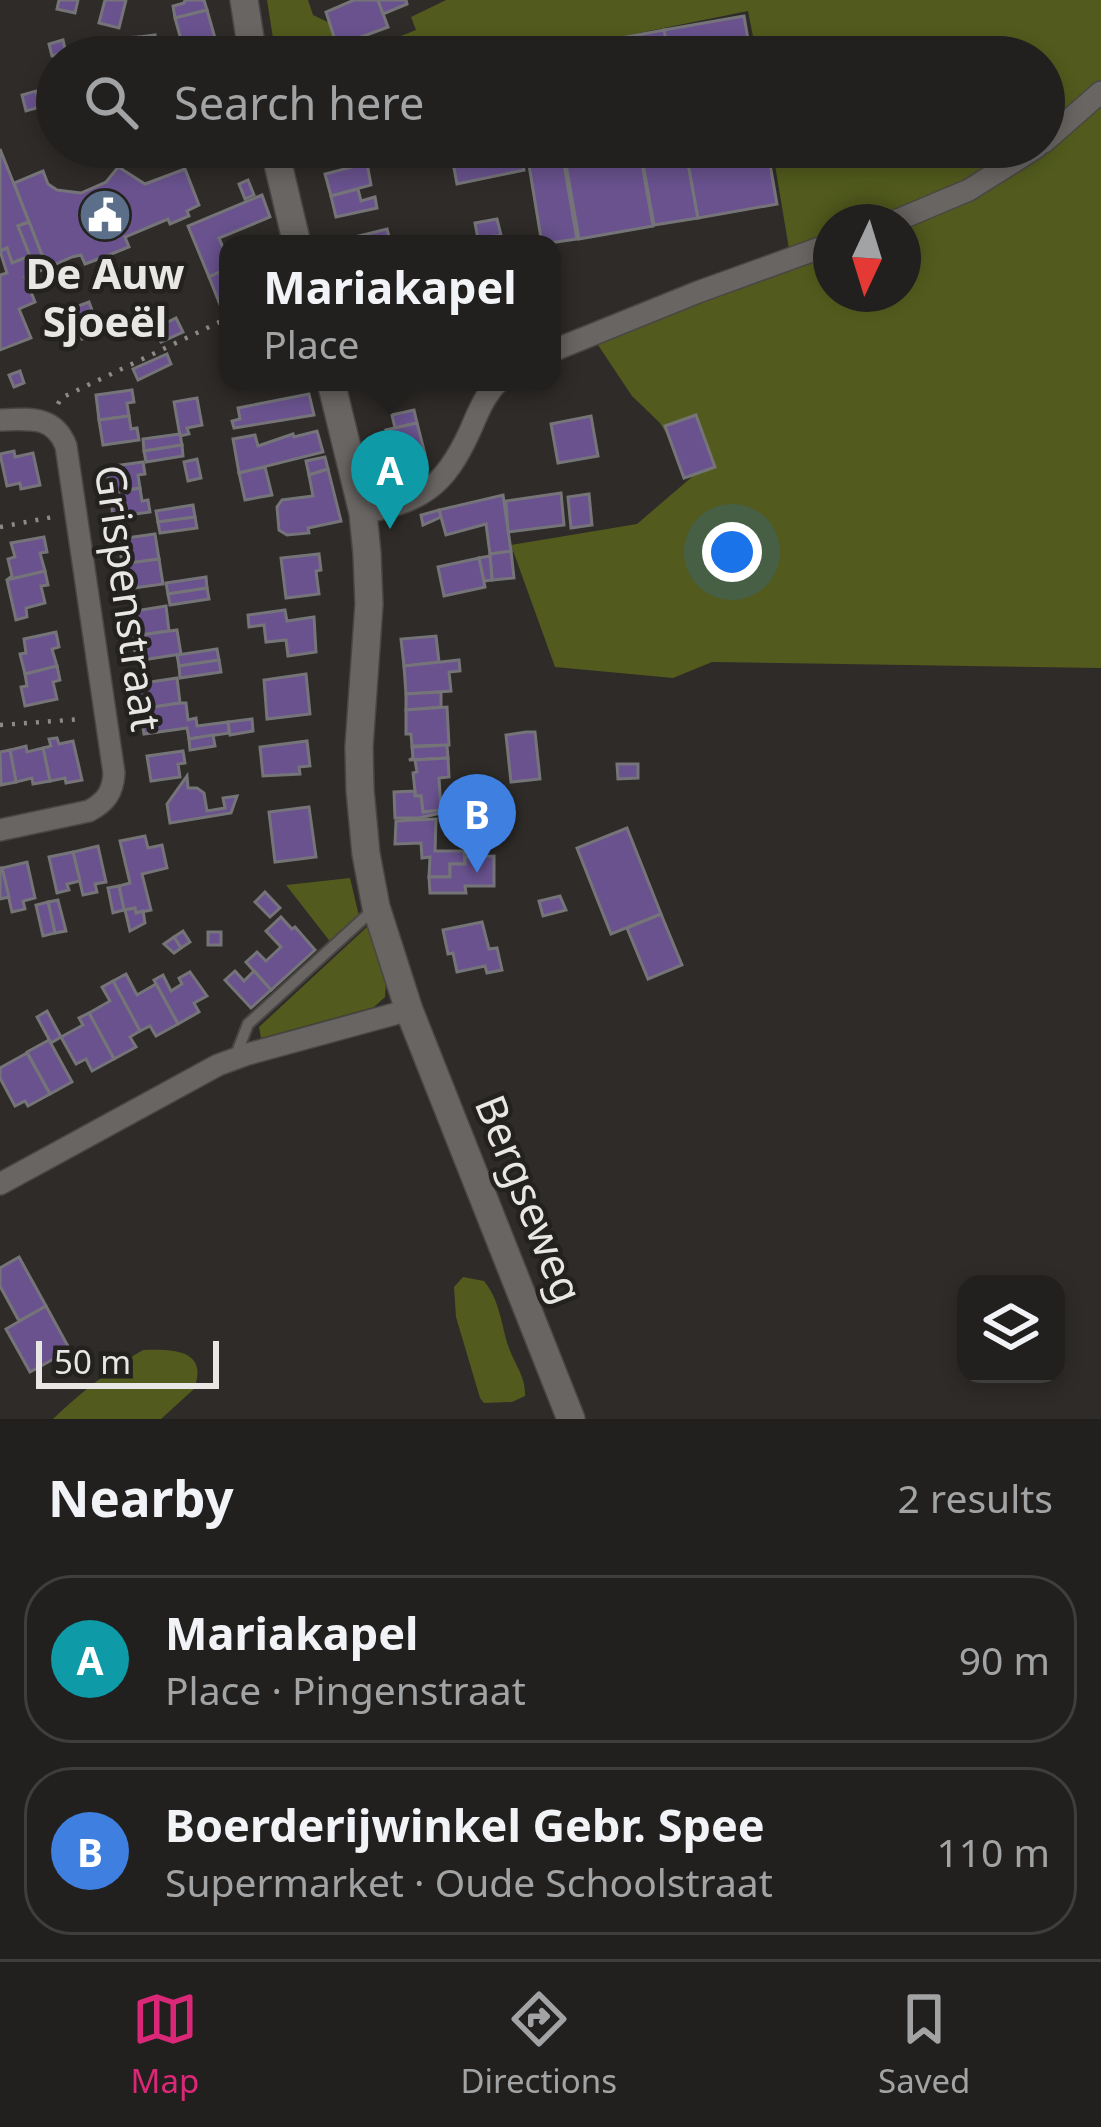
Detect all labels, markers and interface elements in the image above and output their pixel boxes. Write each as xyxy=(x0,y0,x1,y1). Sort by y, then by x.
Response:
search box xyxy=(36,36,1065,168)
icon: search xyxy=(78,69,144,135)
text: Search here xyxy=(174,72,424,133)
public building icon: De Auw Sjoeël xyxy=(77,187,133,243)
north arrow xyxy=(813,204,921,312)
popup xyxy=(219,235,561,391)
place label: De Auw Sjoeël xyxy=(25,244,185,349)
text: Mariakapel xyxy=(263,256,517,317)
text: Place xyxy=(263,317,360,370)
pin: A xyxy=(351,430,429,529)
street label: Grispenstraat xyxy=(83,461,176,735)
your location xyxy=(702,522,762,582)
pin: B xyxy=(438,774,516,873)
street label: Bergseweg xyxy=(463,1086,598,1311)
map controls xyxy=(957,1275,1065,1383)
button: layers xyxy=(957,1275,1065,1383)
scale bar xyxy=(36,1335,219,1388)
text: 50 m xyxy=(54,1339,131,1384)
text: Nearby xyxy=(48,1462,234,1532)
text: 2 results xyxy=(898,1471,1053,1524)
text: Mariakapel xyxy=(165,1602,419,1663)
text: A xyxy=(77,1633,104,1686)
text: 90 m xyxy=(959,1633,1050,1686)
text: Place · Pingenstraat xyxy=(165,1663,526,1716)
text: Boerderijwinkel Gebr. Spee xyxy=(165,1794,765,1855)
text: B xyxy=(77,1825,103,1878)
text: 110 m xyxy=(936,1825,1050,1878)
text: Supermarket · Oude Schoolstraat xyxy=(165,1855,773,1908)
tab: Map xyxy=(131,1986,199,2103)
tab: Directions xyxy=(460,1986,617,2103)
tab: Saved xyxy=(878,1986,970,2103)

